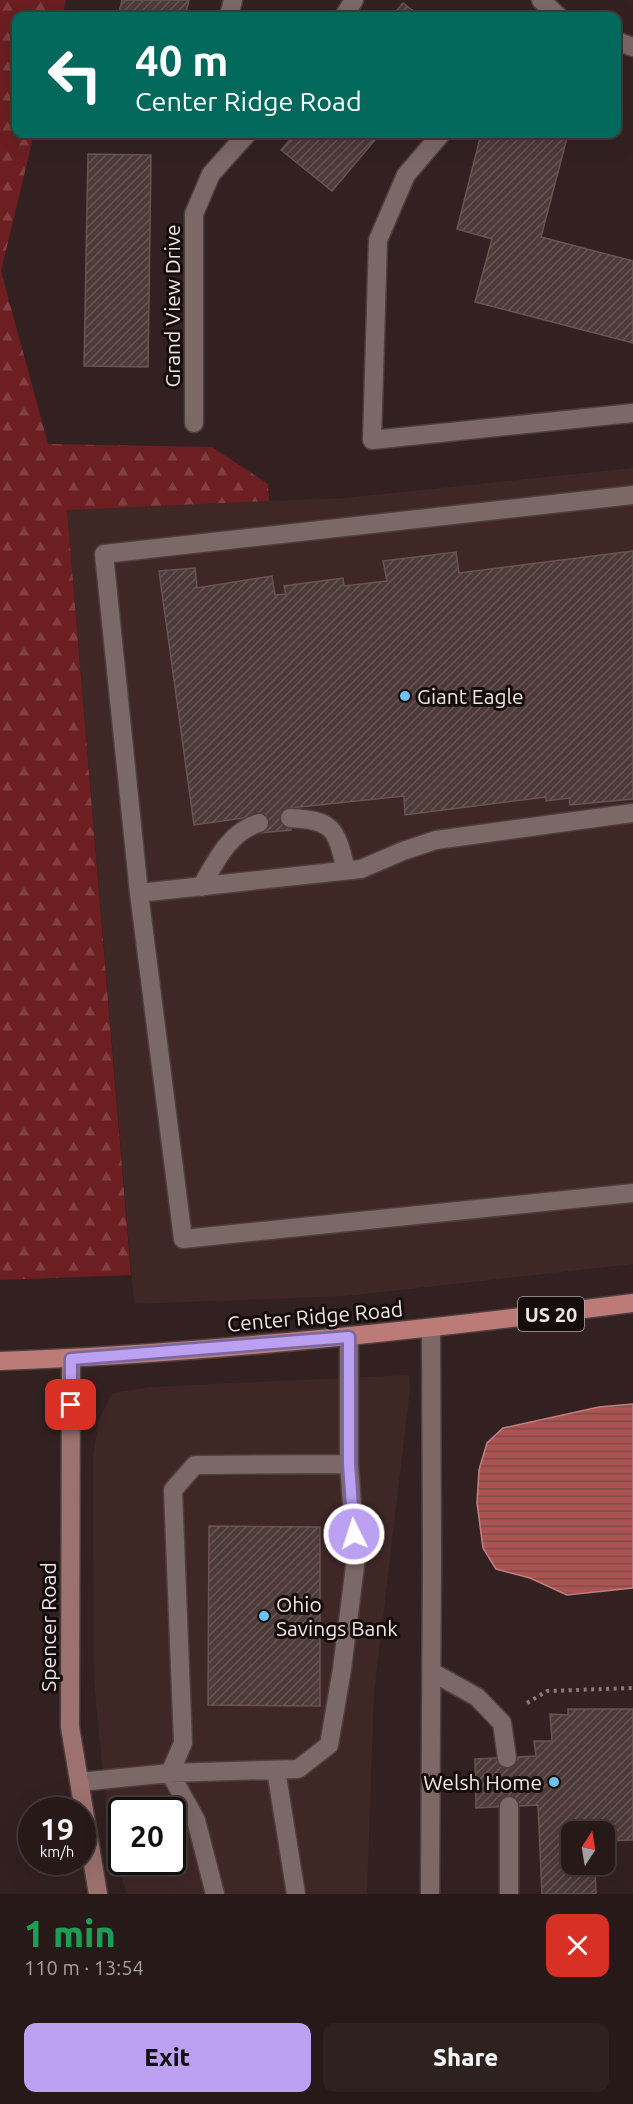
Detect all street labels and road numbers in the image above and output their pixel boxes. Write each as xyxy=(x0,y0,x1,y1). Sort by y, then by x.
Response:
street label: Grand View Drive xyxy=(160,224,184,388)
street label: Center Ridge Road xyxy=(226,1296,404,1336)
road number: US 20 xyxy=(518,1297,584,1331)
street label: Spencer Road xyxy=(36,1562,60,1692)

